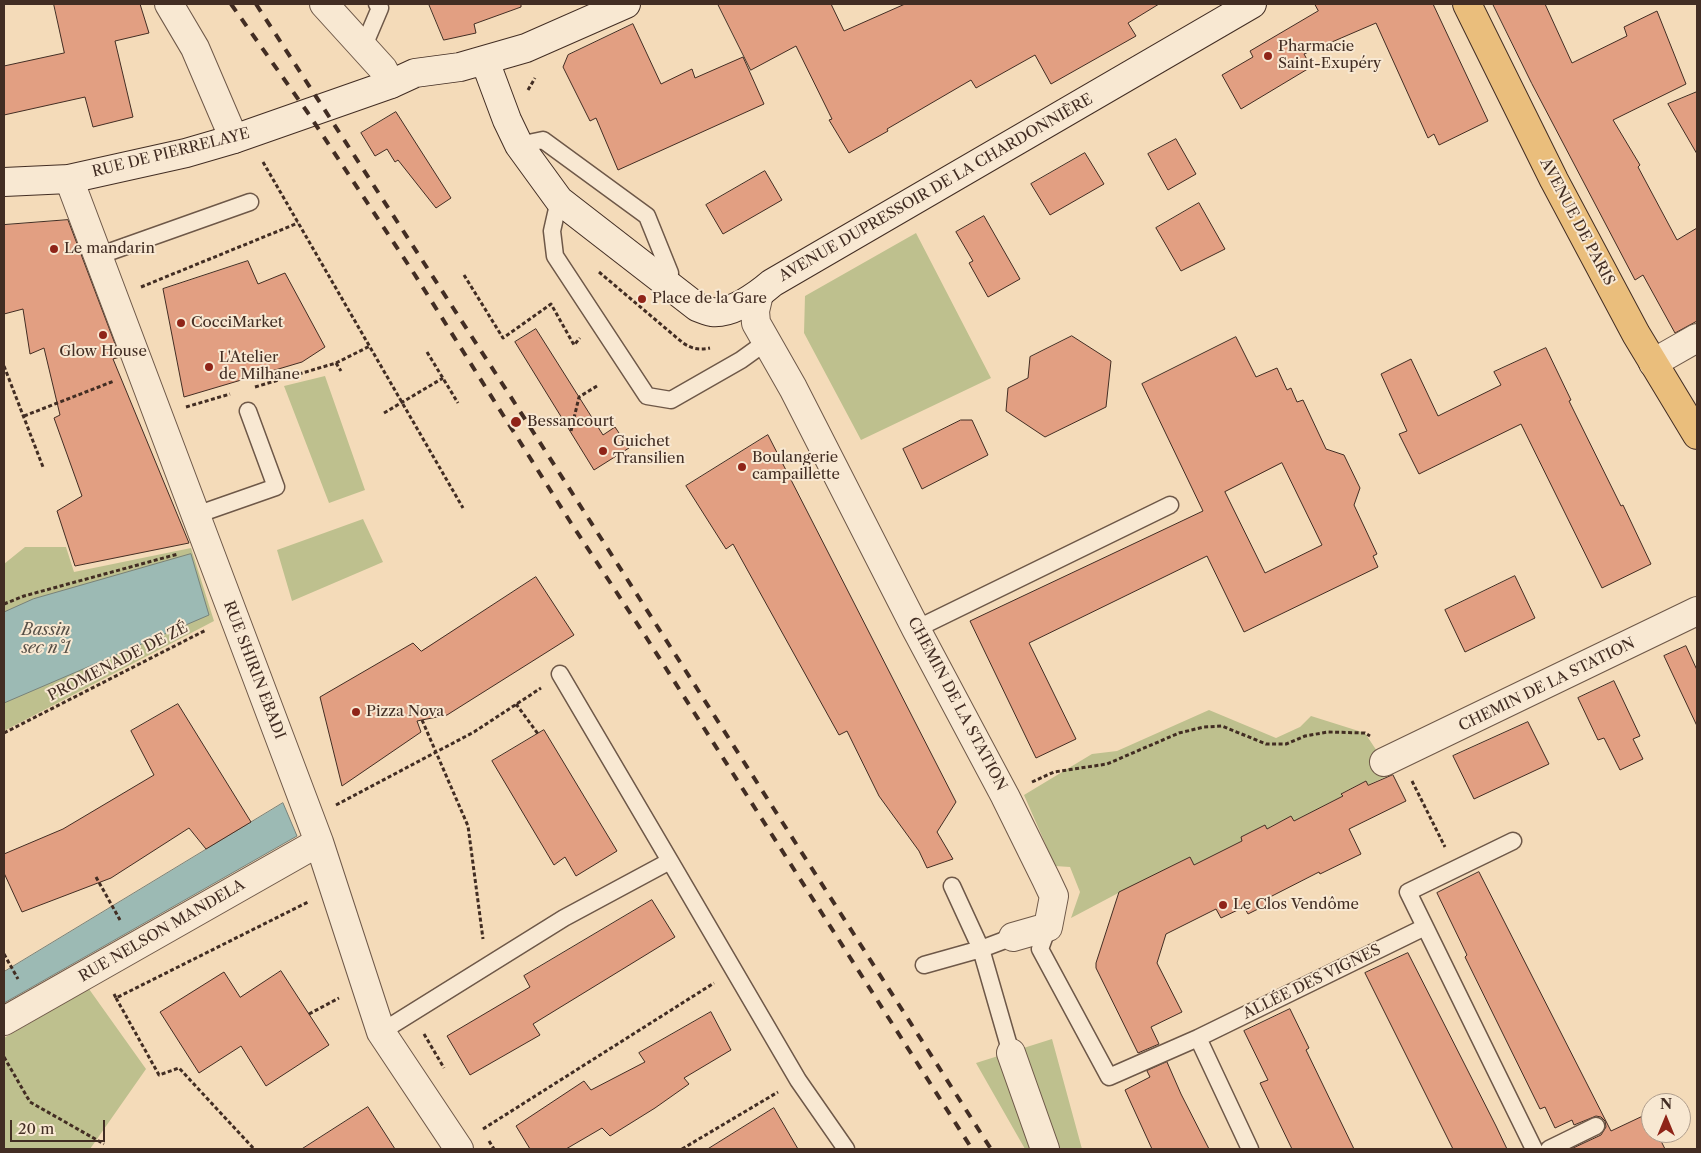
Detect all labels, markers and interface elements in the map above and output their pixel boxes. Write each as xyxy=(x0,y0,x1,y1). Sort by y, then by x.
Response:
place label: Pharmacie Saint-Exupéry xyxy=(1278,38,1381,73)
marker: Pharmacie Saint-Exupéry xyxy=(1262,50,1274,62)
street label: AVENUE DUPRESSOIR DE LA CHARDONNIÈRE xyxy=(776,90,1096,286)
street label: RUE DE PIERRELAYE xyxy=(90,125,252,181)
street label: AVENUE DE PARIS xyxy=(1536,155,1618,289)
place label: Le mandarin xyxy=(64,240,155,258)
marker: Le mandarin xyxy=(48,243,60,255)
place label: Place de la Gare xyxy=(652,290,767,308)
marker: Place de la Gare xyxy=(636,293,648,305)
place label: CocciMarket xyxy=(191,314,283,332)
marker: CocciMarket xyxy=(175,317,187,329)
marker: Glow House xyxy=(97,329,109,341)
place label: Glow House xyxy=(59,343,147,361)
place label: L'Atelier de Milhane xyxy=(219,349,300,384)
marker: L'Atelier de Milhane xyxy=(203,361,215,373)
place label: Bessancourt xyxy=(527,413,614,431)
marker: Bessancourt xyxy=(509,415,523,429)
place label: Guichet Transilien xyxy=(613,433,685,468)
marker: Guichet Transilien xyxy=(597,445,609,457)
place label: Boulangerie campaillette xyxy=(752,449,840,484)
marker: Boulangerie campaillette xyxy=(736,461,748,473)
street label: RUE SHIRIN EBADI xyxy=(219,598,289,742)
street label: CHEMIN DE LA STATION xyxy=(904,614,1010,794)
street label: PROMENADE DE ZÉ xyxy=(45,619,191,705)
water label: Bassin sec n°1 xyxy=(22,620,70,658)
street label: CHEMIN DE LA STATION xyxy=(1456,634,1638,736)
place label: Pizza Nova xyxy=(366,703,444,721)
marker: Pizza Nova xyxy=(350,706,362,718)
street label: RUE NELSON MANDELA xyxy=(76,876,248,986)
place label: Le Clos Vendôme xyxy=(1233,896,1359,914)
marker: Le Clos Vendôme xyxy=(1217,899,1229,911)
street label: ALLÉE DES VIGNES xyxy=(1240,941,1384,1023)
north arrow xyxy=(1641,1093,1691,1143)
text: N xyxy=(1660,1095,1672,1113)
scale bar xyxy=(12,1110,108,1142)
text: 20 m xyxy=(18,1119,54,1138)

